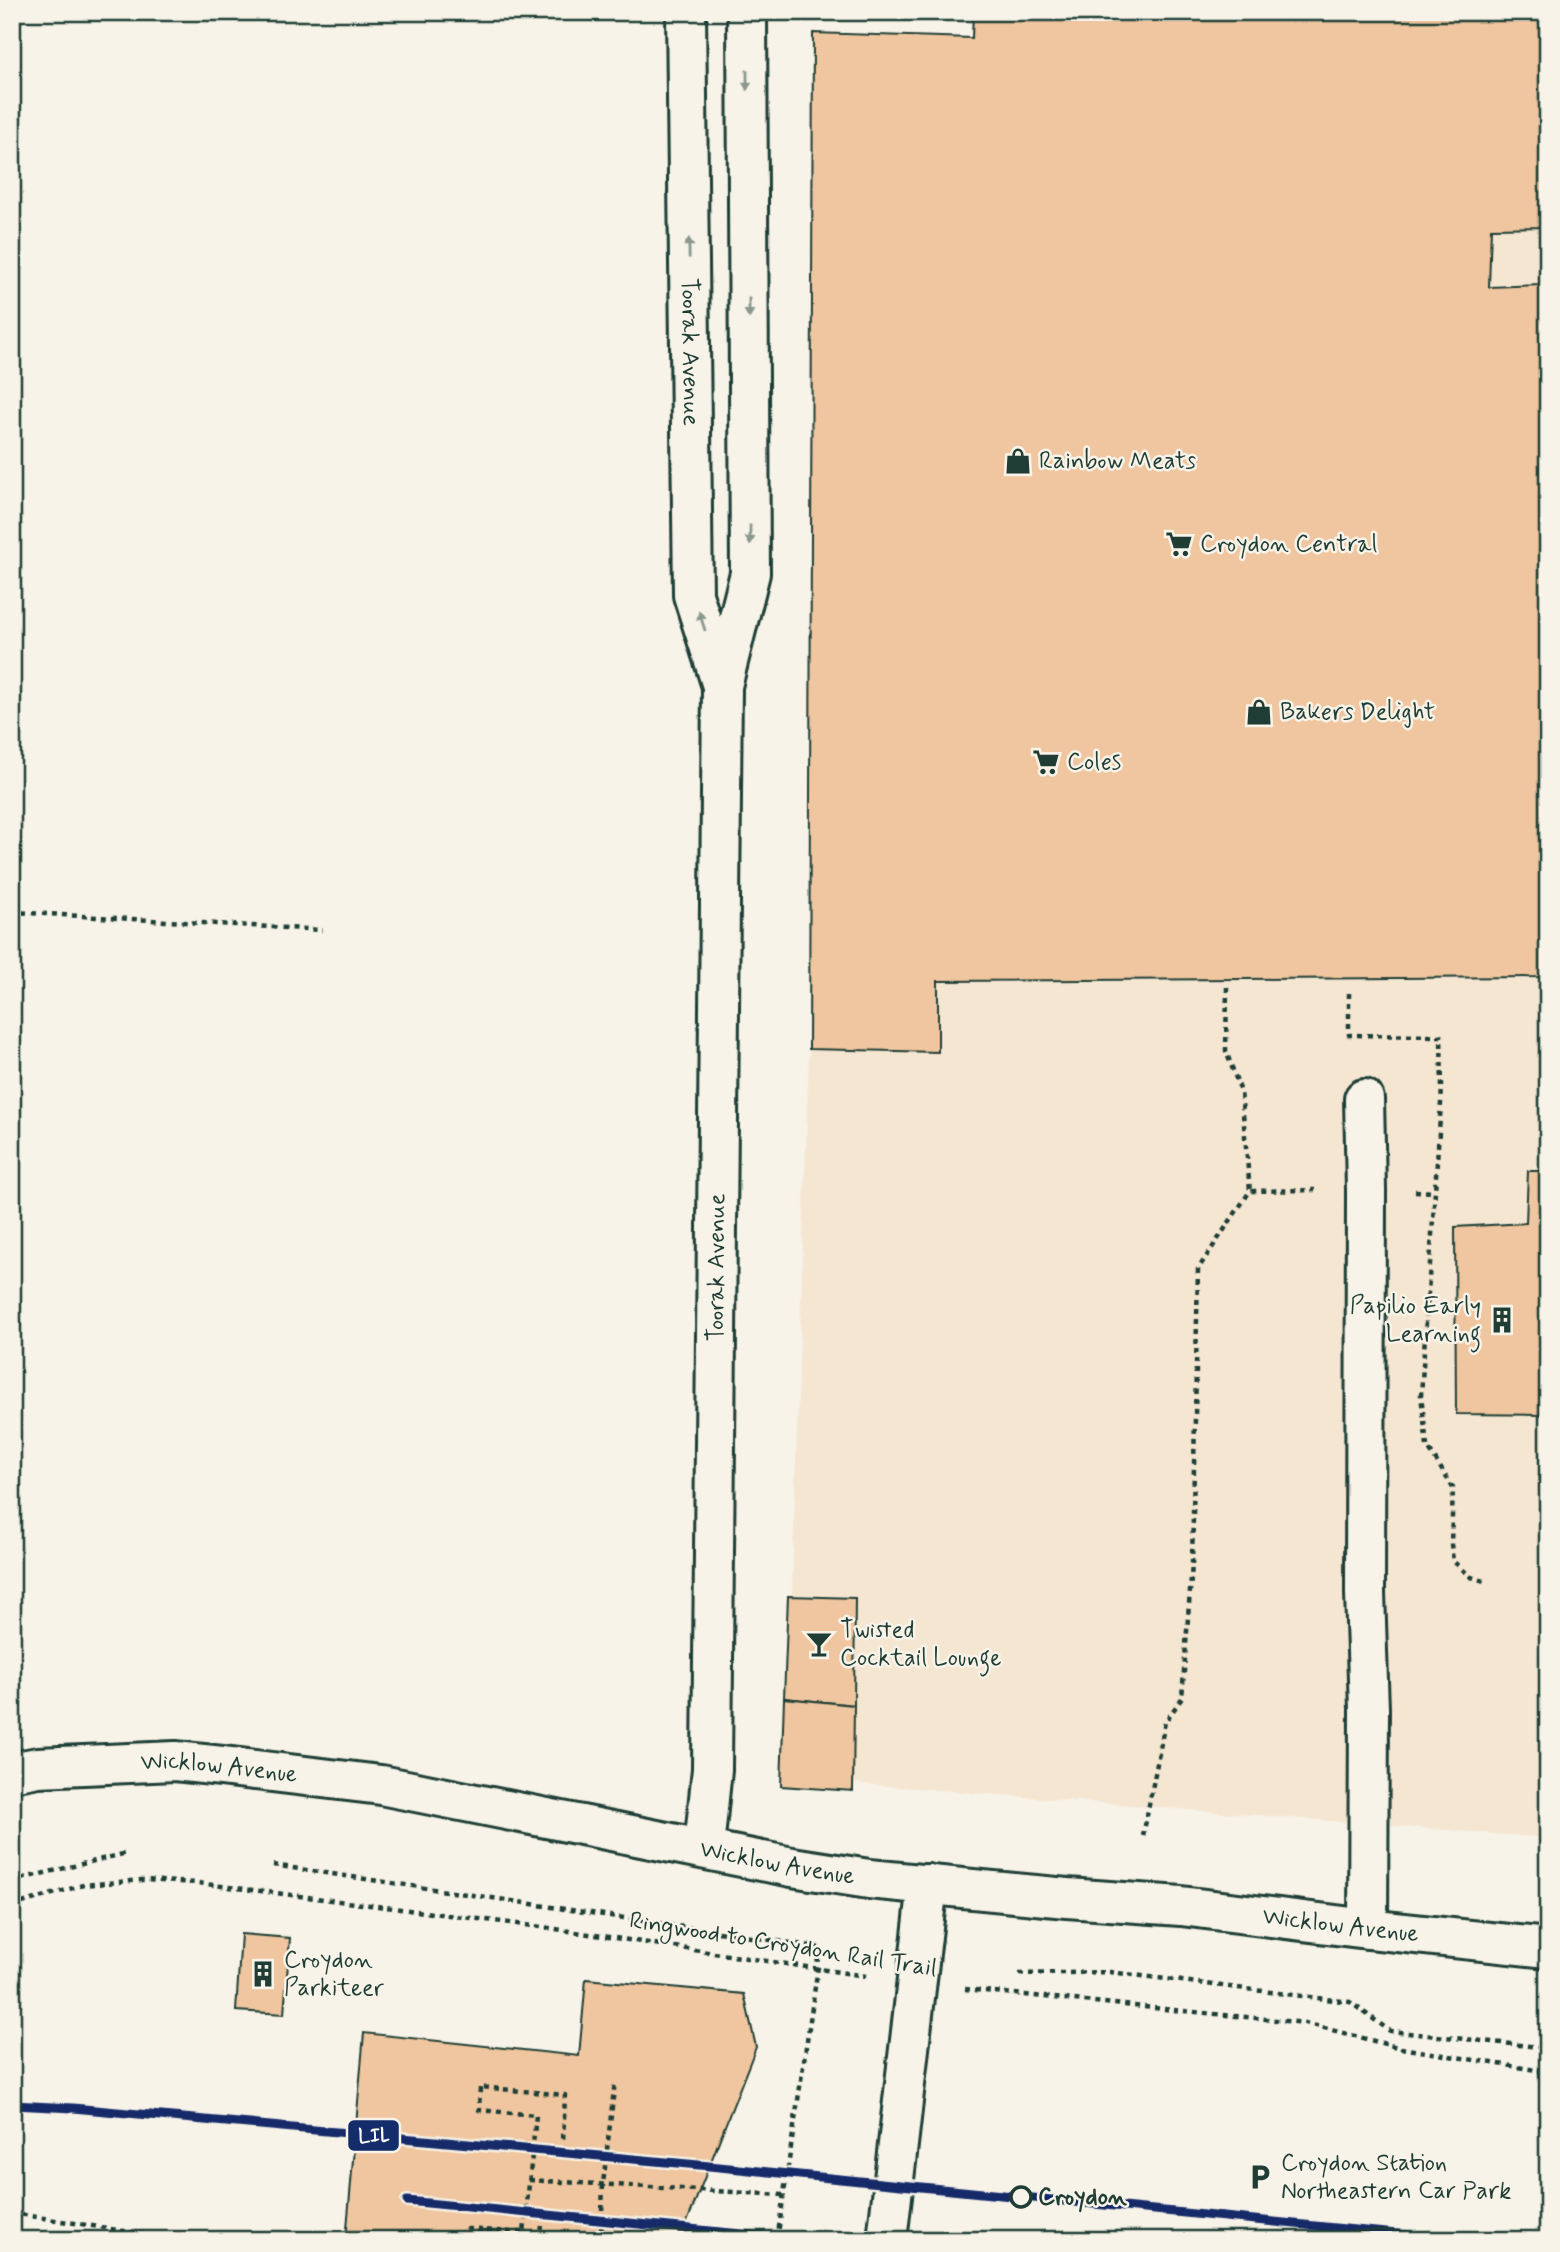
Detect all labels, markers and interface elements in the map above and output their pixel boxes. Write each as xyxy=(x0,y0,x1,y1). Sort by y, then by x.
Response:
one-way arrow xyxy=(741,70,753,92)
one-way arrow xyxy=(683,236,695,258)
street label: Toorak Avenue xyxy=(674,278,706,426)
one-way arrow xyxy=(743,297,755,319)
shop icon: Rainbow Meats xyxy=(1003,446,1033,476)
place label: Rainbow Meats xyxy=(1039,446,1196,477)
one-way arrow xyxy=(744,525,756,547)
supermarket icon: Croydon Central xyxy=(1164,529,1194,559)
place label: Croydon Central xyxy=(1200,529,1377,560)
one-way arrow xyxy=(696,610,706,631)
shop icon: Bakers Delight xyxy=(1244,697,1274,727)
place label: Bakers Delight xyxy=(1280,697,1435,728)
supermarket icon: Coles xyxy=(1031,747,1061,777)
place label: Coles xyxy=(1067,747,1121,778)
street label: Toorak Avenue xyxy=(700,1193,733,1342)
place label: Papilio Early Learning xyxy=(1350,1291,1481,1353)
building icon: Papilio Early Learning xyxy=(1487,1305,1517,1335)
place label: Twisted Cocktail Lounge xyxy=(840,1615,1002,1677)
bar icon: Twisted Cocktail Lounge xyxy=(804,1629,834,1659)
street label: Wicklow Avenue xyxy=(140,1745,299,1790)
street label: Wicklow Avenue xyxy=(697,1833,857,1892)
street label: Wicklow Avenue xyxy=(1261,1901,1420,1950)
street label: Ringwood to Croydon Rail Trail xyxy=(627,1905,939,1987)
place label: Croydon Parkiteer xyxy=(284,1945,384,2004)
building icon: Croydon Parkiteer xyxy=(248,1959,278,1989)
line badge: LIL xyxy=(347,2119,400,2152)
text: LIL xyxy=(358,2124,390,2149)
place label: Croydon Station Northeastern Car Park xyxy=(1281,2148,1511,2207)
parking icon: Croydon Station Northeastern Car Park xyxy=(1245,2162,1275,2192)
place label: Croydon xyxy=(1038,2182,1127,2213)
marker: Croydon xyxy=(1010,2186,1032,2208)

